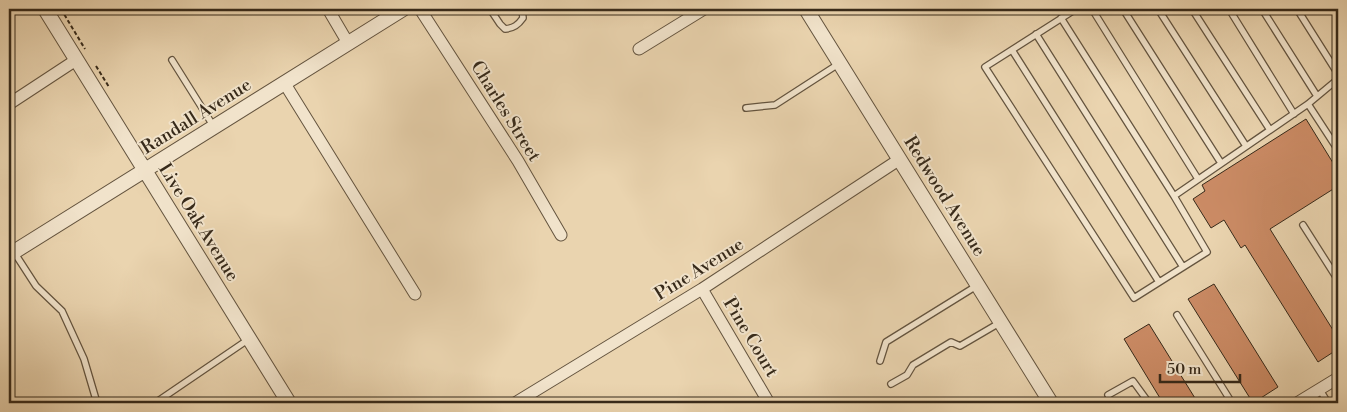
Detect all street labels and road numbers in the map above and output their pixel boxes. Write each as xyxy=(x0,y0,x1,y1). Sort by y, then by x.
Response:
street label: Charles Street xyxy=(465,57,546,166)
street label: Randall Avenue xyxy=(137,73,256,159)
street label: Redwood Avenue xyxy=(898,132,991,261)
street label: Live Oak Avenue xyxy=(153,159,244,286)
street label: Pine Avenue xyxy=(650,233,748,306)
street label: Pine Court xyxy=(718,293,784,382)

